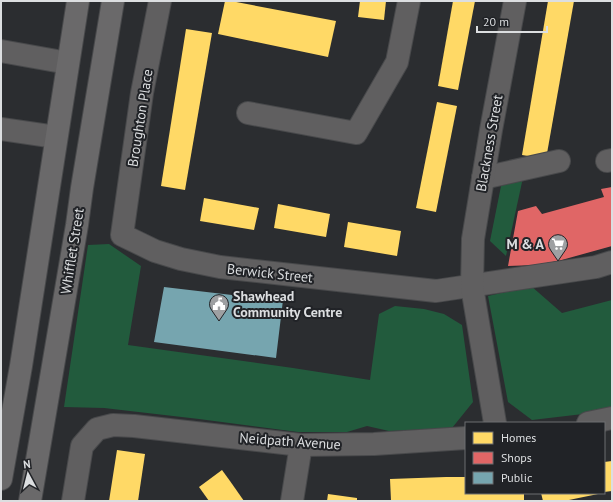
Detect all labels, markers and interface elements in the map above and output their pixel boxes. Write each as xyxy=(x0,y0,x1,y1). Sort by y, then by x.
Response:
scale bar xyxy=(477,8,547,34)
text: 20 m xyxy=(483,14,509,29)
street label: Broughton Place xyxy=(123,68,157,168)
street label: Blackness Street xyxy=(472,93,506,193)
street label: Whifflet Street xyxy=(56,206,88,295)
supermarket icon: M & A xyxy=(547,233,569,261)
place label: M & A xyxy=(506,235,545,253)
street label: Berwick Street xyxy=(226,260,314,286)
place label: Shawhead Community Centre xyxy=(233,287,342,321)
public building icon: Shawhead Community Centre xyxy=(208,293,230,321)
legend xyxy=(465,422,605,494)
street label: Neidpath Avenue xyxy=(239,428,341,454)
text: Homes xyxy=(501,430,536,445)
text: Shops xyxy=(501,450,532,465)
north arrow xyxy=(8,454,48,494)
text: N xyxy=(22,457,31,471)
text: Public xyxy=(501,470,533,485)

